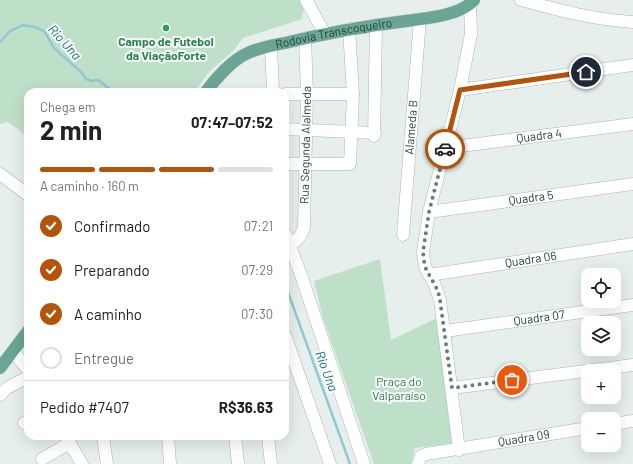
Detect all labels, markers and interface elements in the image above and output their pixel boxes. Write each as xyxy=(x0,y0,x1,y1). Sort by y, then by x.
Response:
street label: Rodovia Transcoqueiro xyxy=(274,15,393,51)
water label: Rio Una xyxy=(45,21,85,63)
marker: Campo de Futebol da ViaçãoForte xyxy=(161,23,171,33)
place label: Campo de Futebol da ViaçãoForte xyxy=(118,34,214,62)
pin xyxy=(569,55,603,89)
icon: home xyxy=(575,61,597,83)
street label: Rua Segunda Alalmeda xyxy=(297,86,313,204)
text: Chega em xyxy=(40,99,96,115)
street label: Alameda B xyxy=(401,99,420,155)
text: 07:47–07:52 xyxy=(191,113,273,131)
text: 2 min xyxy=(40,114,102,145)
street label: Quadra 4 xyxy=(516,125,563,145)
courier xyxy=(425,129,465,169)
icon: car xyxy=(434,138,456,160)
text: A caminho · 160 m xyxy=(40,178,139,194)
street label: Quadra 5 xyxy=(508,187,554,207)
icon: check xyxy=(40,215,62,237)
text: Confirmado xyxy=(74,217,150,235)
text: 07:21 xyxy=(244,218,273,234)
street label: Quadra 06 xyxy=(504,248,557,269)
icon: check xyxy=(40,259,62,281)
text: Preparando xyxy=(74,261,150,279)
text: 07:29 xyxy=(241,262,273,278)
map controls xyxy=(581,268,621,452)
button: locate xyxy=(581,268,621,308)
icon: check xyxy=(40,303,62,325)
text: A caminho xyxy=(74,305,142,323)
text: 07:30 xyxy=(241,306,273,322)
street label: Quadra 07 xyxy=(513,306,566,327)
button: layers xyxy=(581,316,621,356)
water label: Rio Una xyxy=(312,348,342,394)
text: Entregue xyxy=(74,349,134,367)
pin xyxy=(495,363,529,397)
button: + xyxy=(581,364,621,404)
icon: bag xyxy=(501,369,523,391)
park label: Praça do Valparaíso xyxy=(372,374,426,402)
text: Pedido #7407 xyxy=(40,398,129,416)
text: R$36.63 xyxy=(219,398,273,416)
button: − xyxy=(581,412,621,452)
street label: Quadra 09 xyxy=(497,426,550,448)

